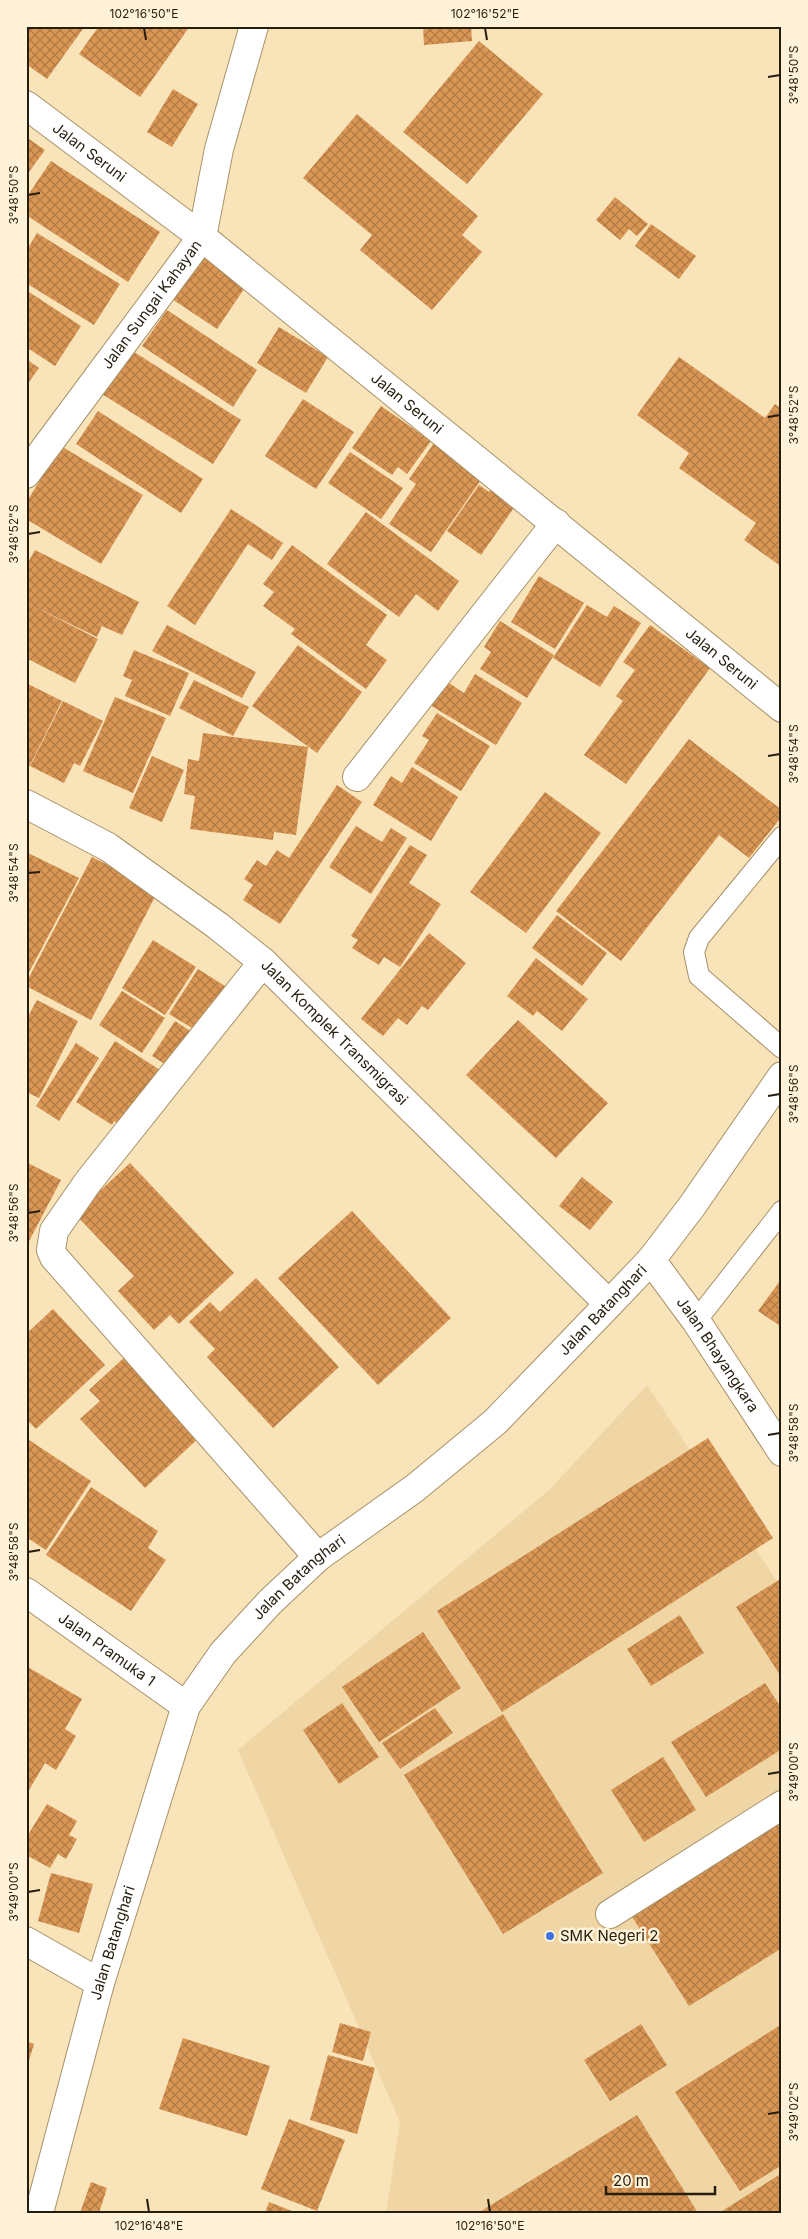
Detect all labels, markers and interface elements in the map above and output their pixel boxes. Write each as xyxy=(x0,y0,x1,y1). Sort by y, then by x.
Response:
text: 102°16'50"E xyxy=(110,6,178,21)
text: 102°16'52"E xyxy=(451,6,519,21)
text: 3°48'50"S xyxy=(786,45,801,105)
street label: Jalan Seruni xyxy=(49,118,130,186)
text: 3°48'50"S xyxy=(6,165,21,225)
street label: Jalan Sungai Kahayan xyxy=(97,236,206,373)
street label: Jalan Seruni xyxy=(367,368,447,438)
text: 3°48'52"S xyxy=(786,385,801,444)
text: 3°48'52"S xyxy=(6,504,21,563)
street label: Jalan Seruni xyxy=(682,623,762,693)
text: 3°48'54"S xyxy=(786,724,801,784)
text: 3°48'54"S xyxy=(6,843,21,903)
street label: Jalan Komplek Transmigrasi xyxy=(257,955,412,1109)
text: 3°48'56"S xyxy=(786,1064,801,1123)
text: 3°48'56"S xyxy=(6,1183,21,1242)
street label: Jalan Batanghari xyxy=(555,1260,651,1359)
street label: Jalan Bhayangkara xyxy=(673,1293,763,1416)
text: 3°48'58"S xyxy=(786,1403,801,1462)
text: 3°48'58"S xyxy=(6,1522,21,1581)
street label: Jalan Batanghari xyxy=(248,1531,349,1624)
street label: Jalan Pramuka 1 xyxy=(55,1608,159,1690)
text: 3°49'00"S xyxy=(786,1742,801,1802)
text: 3°49'00"S xyxy=(6,1862,21,1922)
street label: Jalan Batanghari xyxy=(86,1883,139,2002)
place label: SMK Negeri 2 xyxy=(560,1926,658,1945)
marker: SMK Negeri 2 xyxy=(544,1930,556,1942)
text: 3°49'02"S xyxy=(786,2082,801,2142)
scale bar xyxy=(606,2164,714,2196)
text: 20 m xyxy=(613,2171,649,2190)
text: 102°16'48"E xyxy=(115,2218,183,2233)
text: 102°16'50"E xyxy=(456,2218,524,2233)

